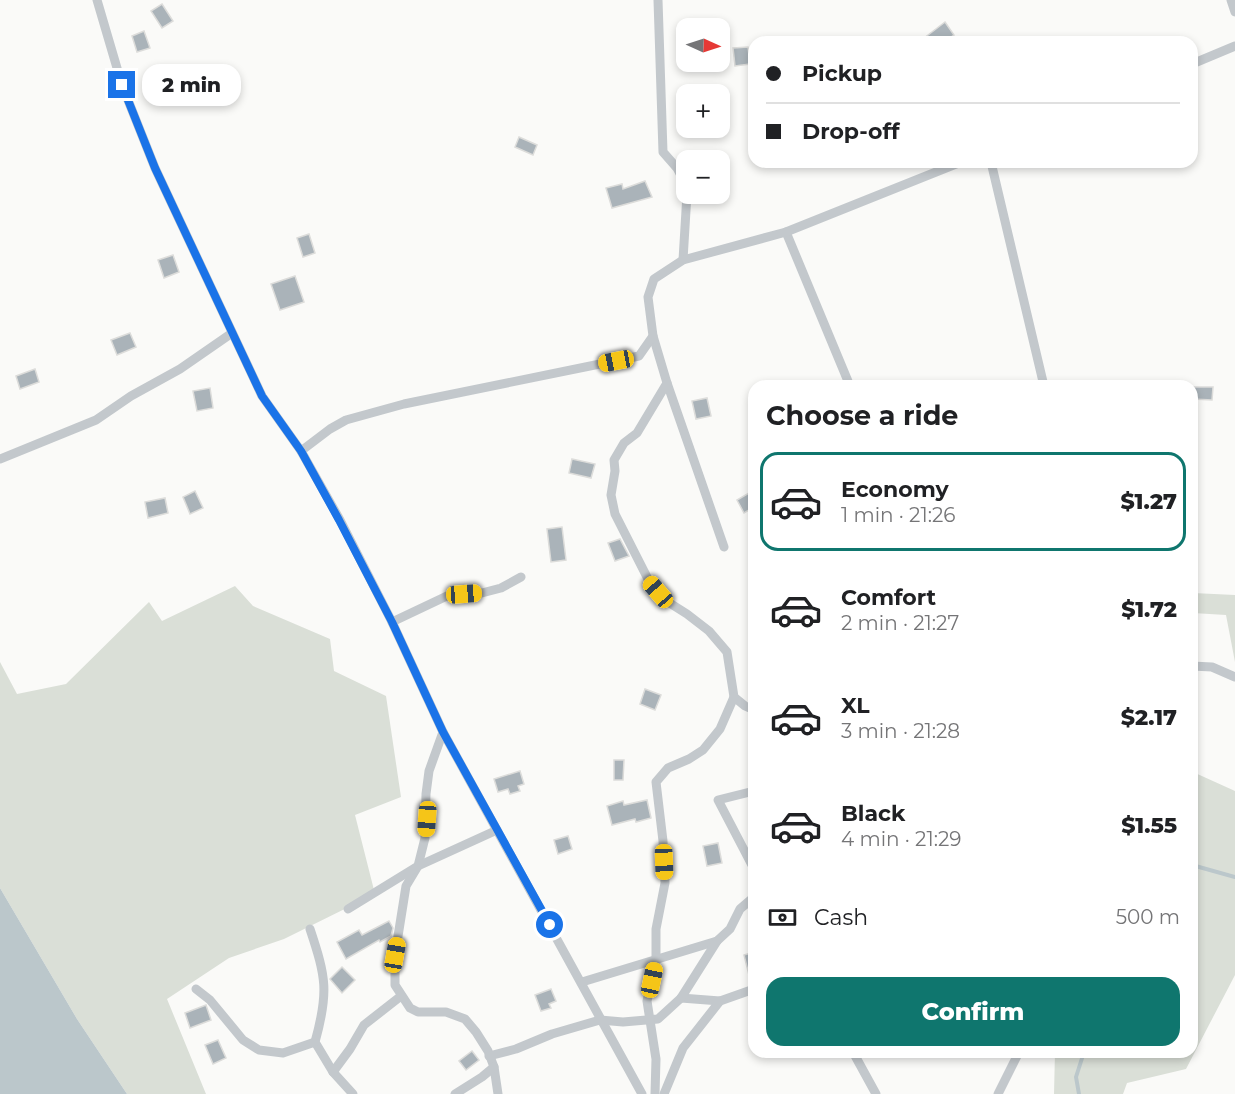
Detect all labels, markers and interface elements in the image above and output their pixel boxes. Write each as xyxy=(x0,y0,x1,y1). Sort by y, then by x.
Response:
north arrow xyxy=(676,18,730,72)
map controls xyxy=(676,18,730,204)
text: Pickup xyxy=(802,60,882,87)
callout: 2 min xyxy=(143,64,242,106)
route end xyxy=(108,71,135,98)
text: 2 min xyxy=(162,73,221,97)
button: + xyxy=(676,84,730,138)
text: Drop-off xyxy=(802,118,900,145)
button: − xyxy=(676,150,730,204)
car xyxy=(597,349,635,373)
text: Choose a ride xyxy=(766,399,958,432)
icon: car xyxy=(769,475,823,529)
text: Economy xyxy=(841,476,949,503)
text: $1.27 xyxy=(1121,488,1177,515)
text: 1 min · 21:26 xyxy=(841,503,955,527)
car xyxy=(639,573,677,611)
icon: car xyxy=(769,583,823,637)
car xyxy=(445,584,483,604)
text: Comfort xyxy=(841,584,936,611)
text: $1.72 xyxy=(1121,596,1177,623)
text: 2 min · 21:27 xyxy=(841,611,959,635)
icon: car xyxy=(769,691,823,745)
text: XL xyxy=(841,692,870,719)
text: $2.17 xyxy=(1121,704,1177,731)
text: 3 min · 21:28 xyxy=(841,719,960,743)
icon: car xyxy=(769,799,823,853)
car xyxy=(417,800,437,838)
text: Black xyxy=(841,800,905,827)
text: $1.55 xyxy=(1121,812,1177,839)
text: 4 min · 21:29 xyxy=(841,827,961,851)
car xyxy=(654,844,674,880)
icon: cash xyxy=(766,901,799,934)
text: Cash xyxy=(814,904,868,931)
text: 500 m xyxy=(1116,905,1180,929)
route start xyxy=(536,911,563,938)
car xyxy=(383,936,407,974)
car xyxy=(639,961,665,999)
button: Confirm xyxy=(766,977,1180,1046)

